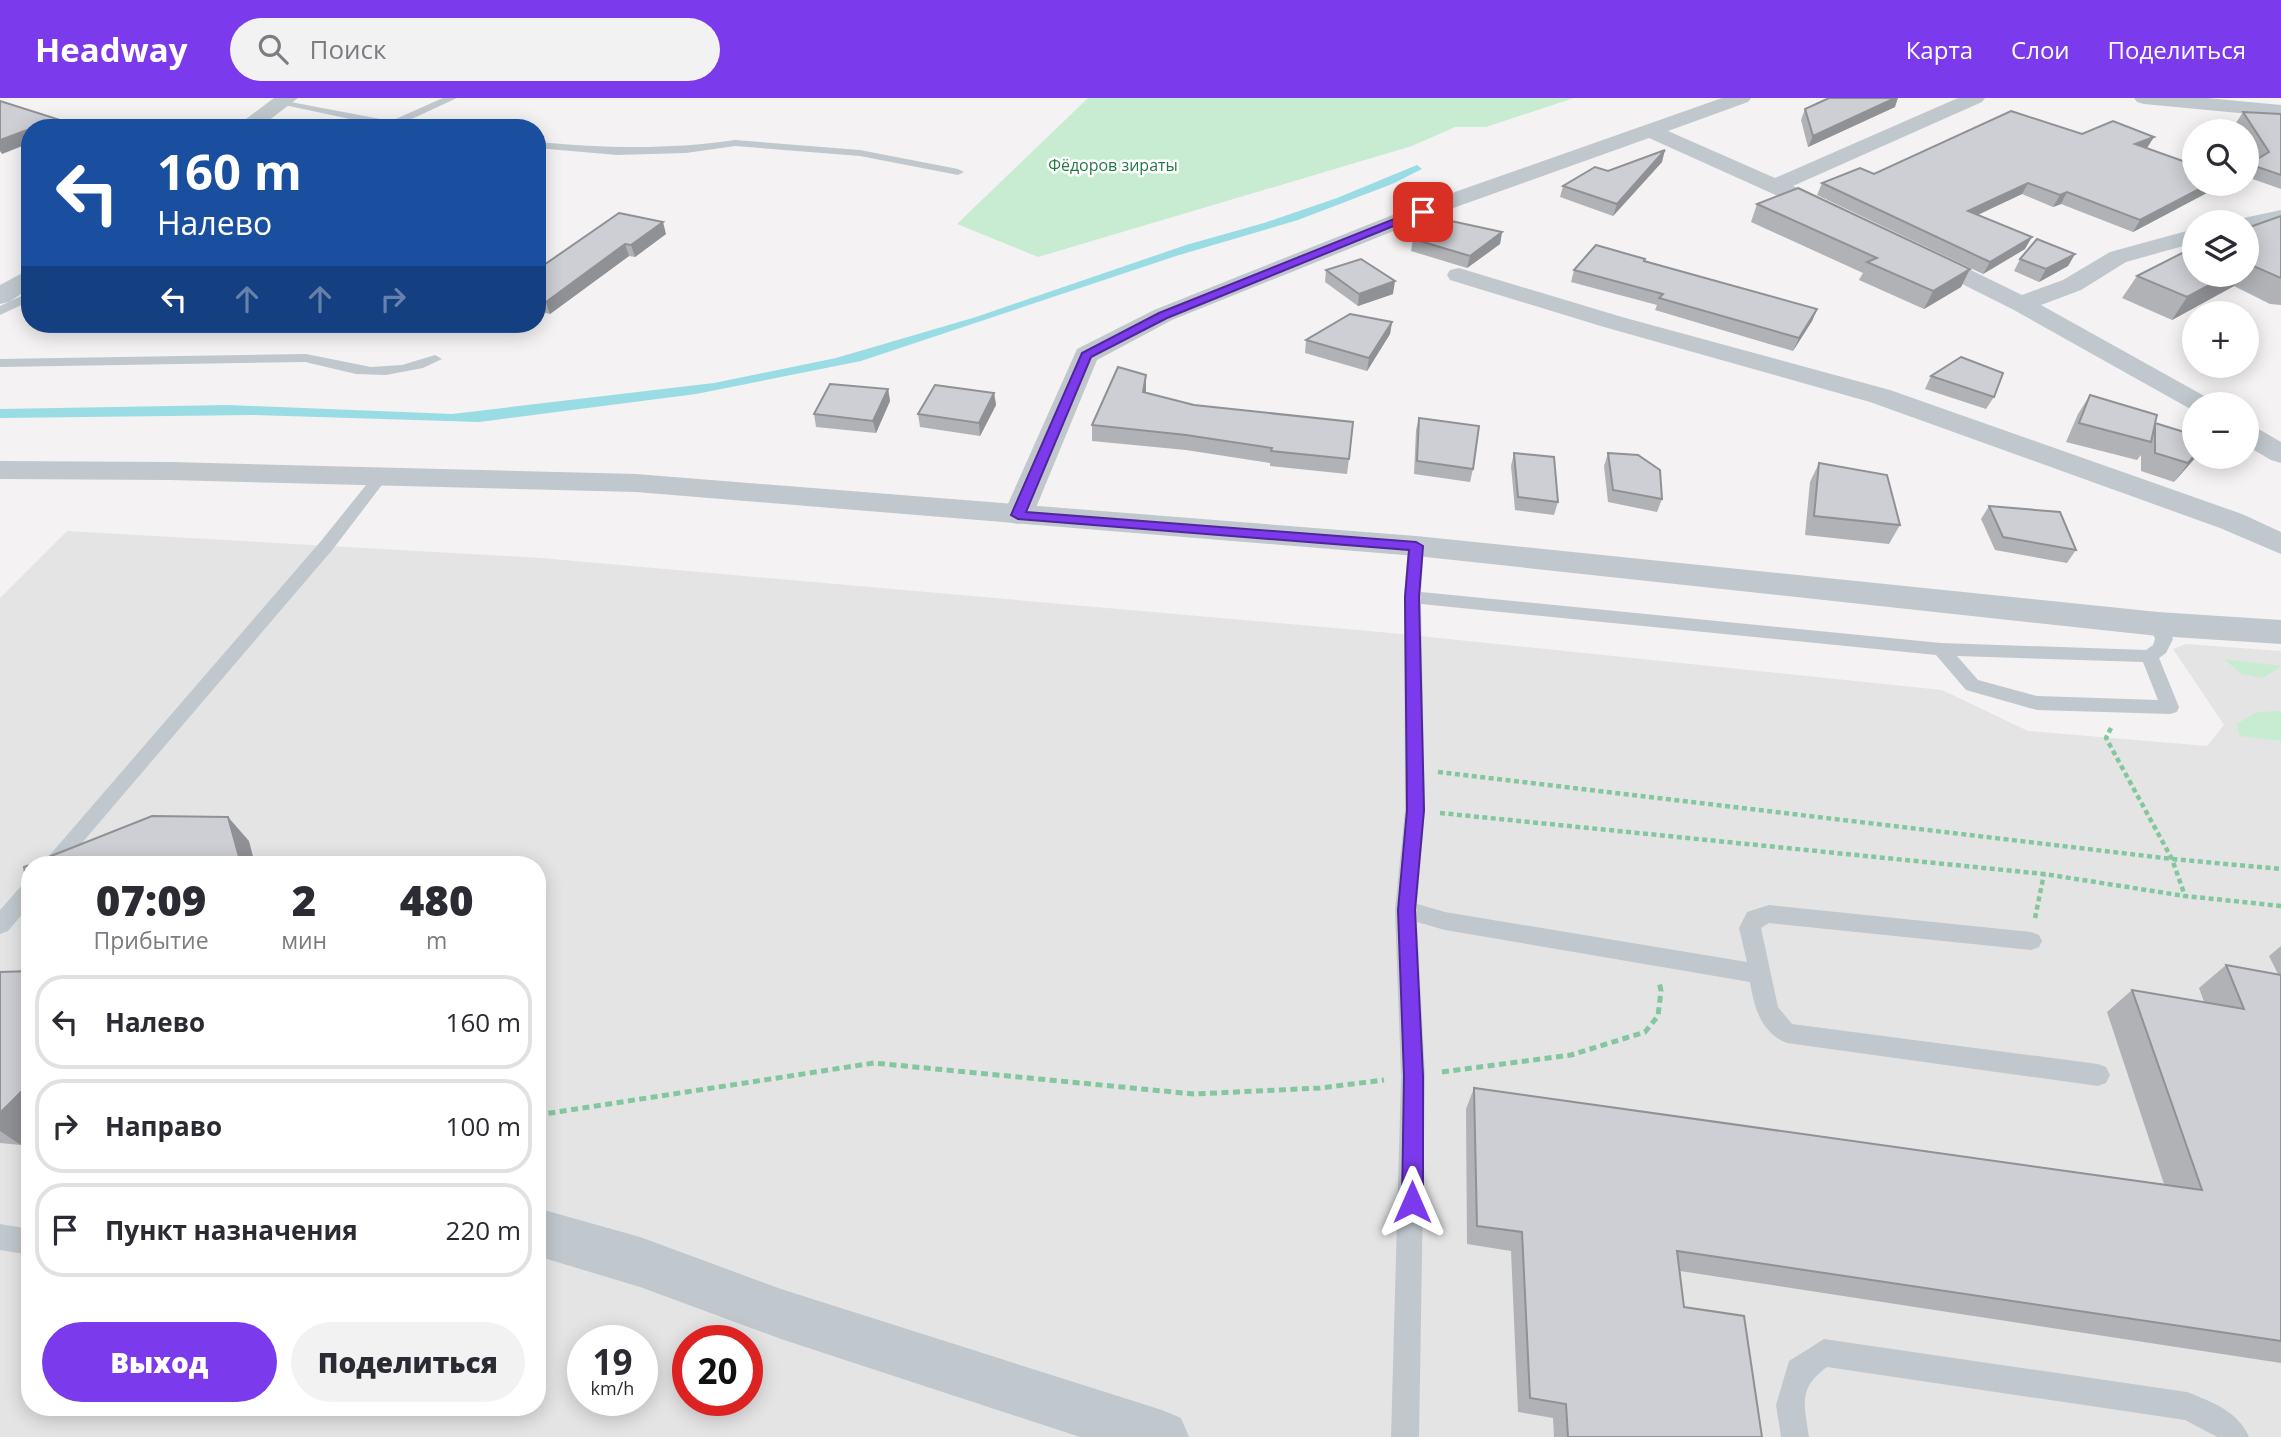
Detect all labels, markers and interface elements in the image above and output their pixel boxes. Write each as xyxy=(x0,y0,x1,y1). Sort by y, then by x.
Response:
search box xyxy=(230,18,720,81)
text: Headway xyxy=(35,27,188,72)
icon: search xyxy=(254,30,292,68)
text: Поиск xyxy=(310,31,387,67)
text: Карта xyxy=(1906,33,1973,66)
text: Слои xyxy=(2011,33,2070,66)
text: Поделиться xyxy=(2108,33,2246,66)
map controls xyxy=(2182,119,2259,469)
button: search xyxy=(2182,119,2259,196)
text: 160 m xyxy=(157,138,302,204)
icon: left xyxy=(42,147,133,238)
park label: Фёдоров зираты xyxy=(1048,154,1178,176)
pin xyxy=(1393,182,1453,242)
icon: arrive xyxy=(1404,193,1442,231)
text: Налево xyxy=(157,201,272,244)
button: layers xyxy=(2182,210,2259,287)
icon: left xyxy=(155,280,193,318)
icon: ahead xyxy=(228,280,266,318)
icon: ahead xyxy=(301,280,339,318)
icon: right xyxy=(374,280,412,318)
button: + xyxy=(2182,301,2259,378)
button: − xyxy=(2182,392,2259,469)
text: 07:09 xyxy=(96,871,206,928)
text: 2 xyxy=(292,871,316,928)
text: 480 xyxy=(400,871,473,928)
text: Прибытие xyxy=(93,924,209,956)
text: мин xyxy=(281,924,327,956)
text: m xyxy=(426,924,447,956)
icon: left xyxy=(46,1003,84,1041)
text: Налево xyxy=(105,1004,205,1040)
text: 160 m xyxy=(446,1004,521,1040)
icon: right xyxy=(46,1107,84,1145)
text: Направо xyxy=(105,1108,222,1144)
text: 100 m xyxy=(446,1108,521,1144)
position arrow xyxy=(1375,1165,1449,1239)
icon: arrive xyxy=(46,1211,84,1249)
text: Пункт назначения xyxy=(105,1212,358,1248)
text: 220 m xyxy=(446,1212,521,1248)
button: Выход xyxy=(42,1322,277,1402)
button: Поделиться xyxy=(291,1322,525,1402)
speed limit sign: 20 xyxy=(672,1325,763,1416)
text: 19 xyxy=(592,1338,633,1385)
text: km/h xyxy=(591,1376,634,1400)

